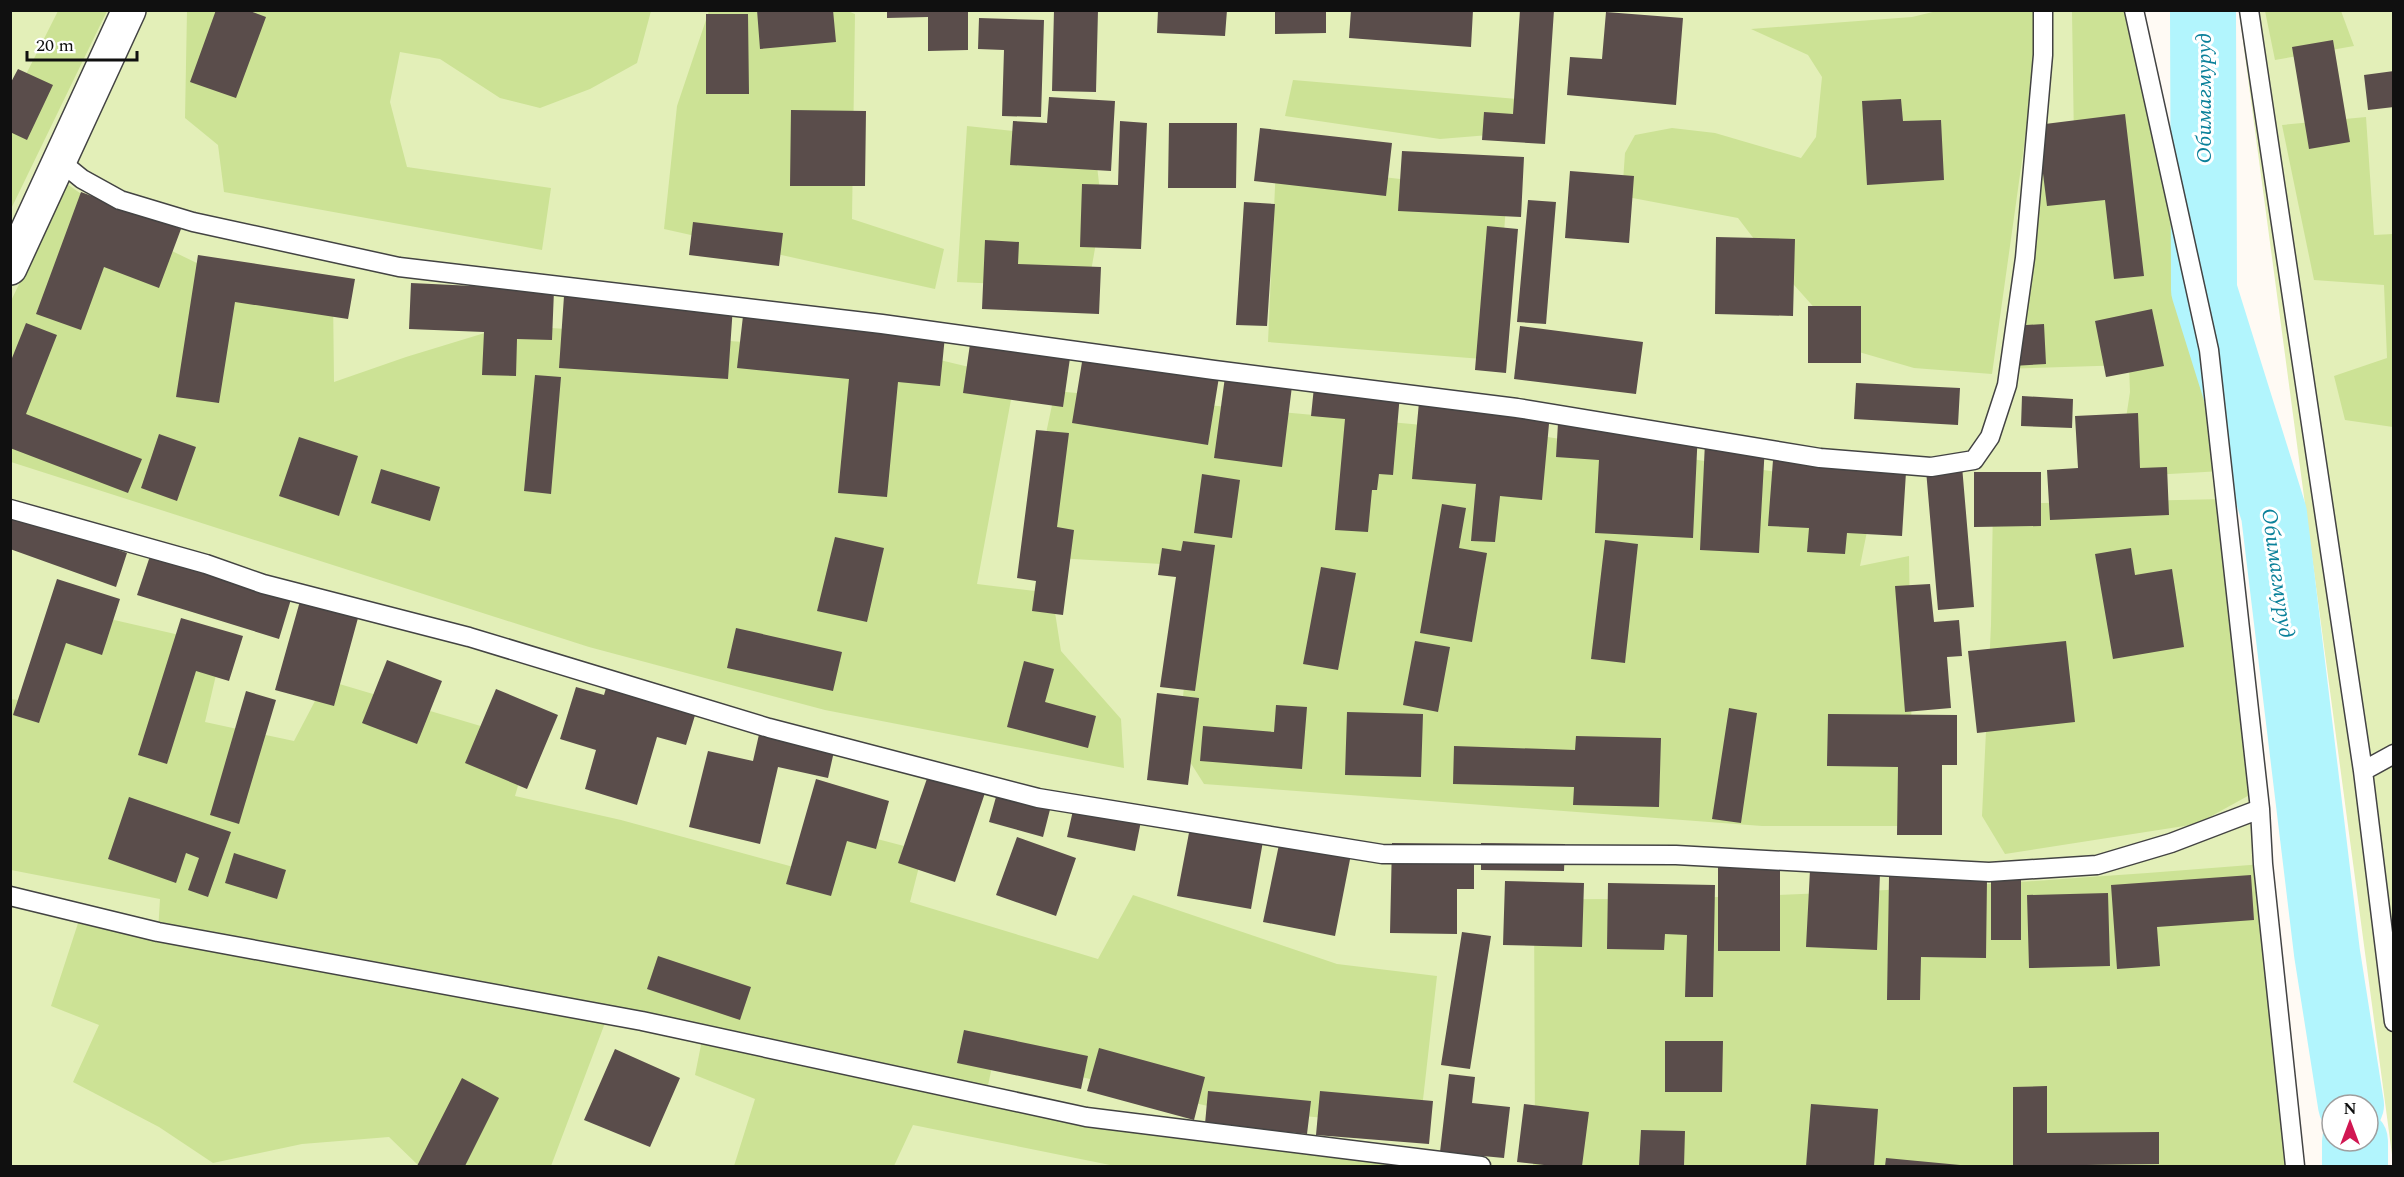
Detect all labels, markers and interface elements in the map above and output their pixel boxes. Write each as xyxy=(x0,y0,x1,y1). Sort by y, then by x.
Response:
scale bar xyxy=(27,24,136,62)
text: 20 m xyxy=(36,32,74,59)
water label: Обимагмуруд xyxy=(2188,33,2221,163)
water label: Обимагмуруд xyxy=(2252,506,2303,640)
north arrow xyxy=(2320,1093,2380,1153)
text: N xyxy=(2343,1097,2357,1121)

